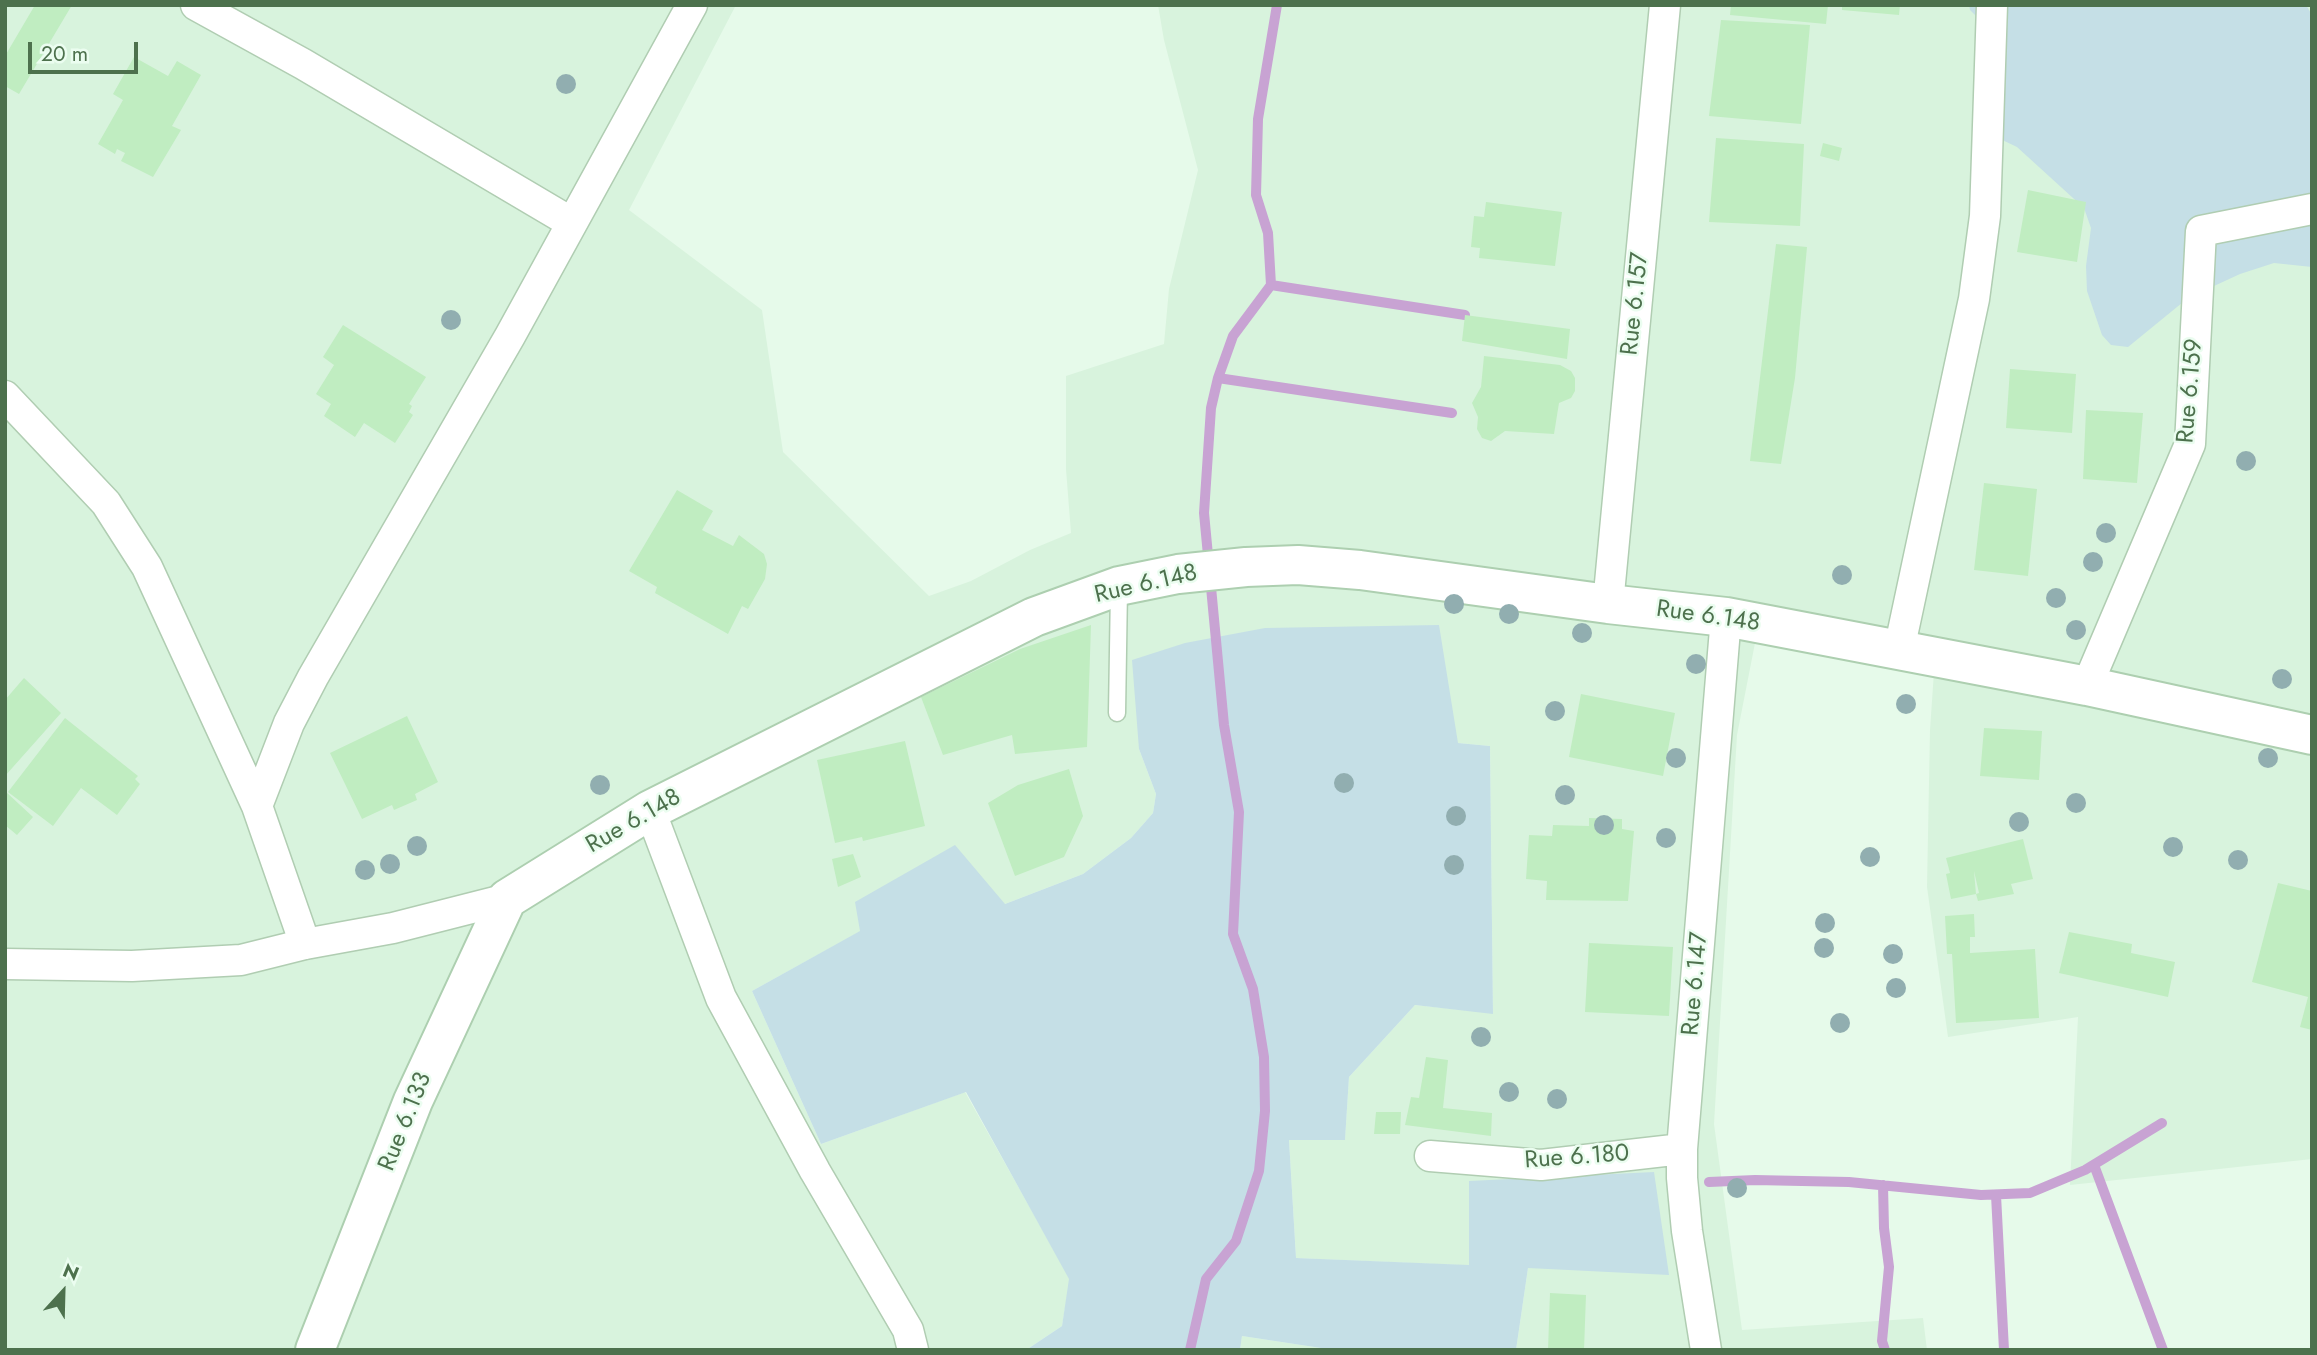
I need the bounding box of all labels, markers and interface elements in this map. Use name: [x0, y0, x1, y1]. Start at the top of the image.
scale bar: [32, 28, 142, 72]
text: 20 m: [41, 39, 88, 69]
street label: Rue 6.157: [1616, 251, 1656, 357]
street label: Rue 6.159: [2172, 338, 2210, 444]
street label: Rue 6.148: [1092, 559, 1200, 611]
street label: Rue 6.148: [1654, 595, 1762, 639]
street label: Rue 6.148: [582, 783, 686, 861]
street label: Rue 6.147: [1677, 931, 1715, 1037]
street label: Rue 6.133: [373, 1069, 439, 1175]
street label: Rue 6.180: [1524, 1140, 1630, 1176]
north arrow: [28, 1257, 98, 1327]
text: N: [59, 1257, 83, 1287]

